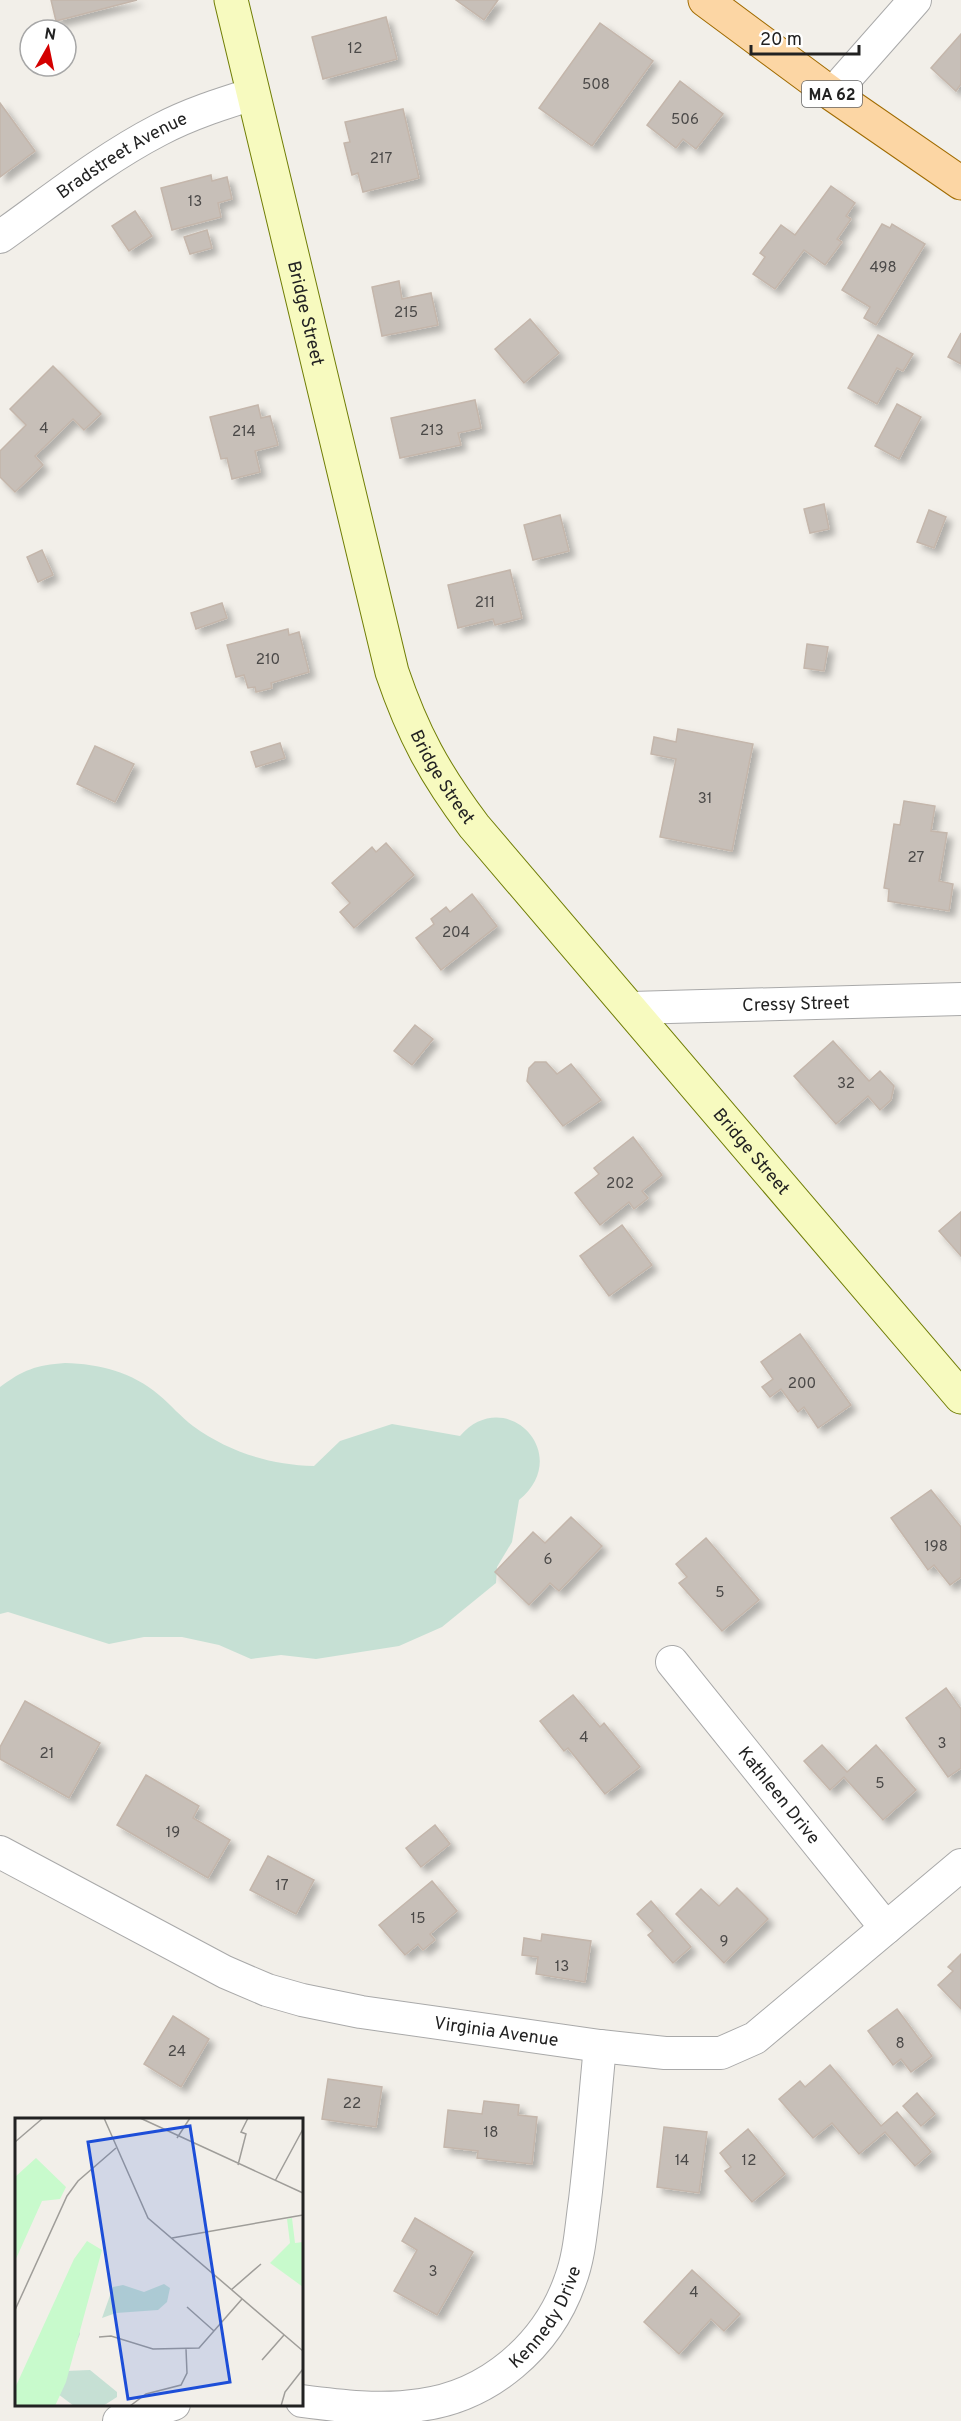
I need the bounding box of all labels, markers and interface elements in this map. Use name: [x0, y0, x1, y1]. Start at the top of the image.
north arrow: [18, 18, 78, 78]
scale bar: [751, 18, 859, 56]
text: N: [43, 24, 57, 46]
text: 20 m: [760, 29, 802, 52]
house number: 12: [348, 40, 362, 59]
house number: 508: [582, 76, 610, 95]
road number: MA 62: [802, 81, 862, 107]
street label: Bradstreet Avenue: [53, 108, 191, 205]
house number: 506: [671, 111, 699, 130]
house number: 217: [370, 150, 392, 169]
house number: 13: [188, 193, 202, 212]
street label: Bridge Street: [281, 259, 328, 368]
house number: 498: [869, 259, 897, 278]
house number: 215: [394, 304, 418, 323]
house number: 4: [39, 420, 49, 439]
house number: 213: [420, 422, 444, 441]
house number: 214: [232, 423, 256, 442]
house number: 211: [475, 594, 495, 613]
house number: 210: [256, 651, 280, 670]
street label: Bridge Street: [404, 727, 479, 830]
house number: 31: [698, 790, 712, 809]
house number: 27: [908, 849, 925, 868]
house number: 204: [442, 924, 470, 943]
street label: Cressy Street: [742, 992, 850, 1018]
house number: 32: [837, 1075, 855, 1094]
street label: Bridge Street: [707, 1104, 794, 1201]
house number: 202: [606, 1175, 634, 1194]
house number: 200: [788, 1375, 816, 1394]
house number: 198: [924, 1538, 948, 1557]
house number: 6: [544, 1551, 553, 1570]
house number: 5: [715, 1584, 725, 1603]
house number: 4: [579, 1729, 589, 1748]
house number: 3: [937, 1735, 947, 1754]
street label: Kathleen Drive: [732, 1743, 824, 1850]
house number: 21: [40, 1745, 54, 1764]
house number: 5: [875, 1775, 885, 1794]
house number: 19: [166, 1824, 180, 1843]
house number: 17: [275, 1877, 289, 1896]
house number: 15: [411, 1910, 425, 1929]
house number: 9: [720, 1933, 728, 1952]
house number: 13: [555, 1958, 569, 1977]
street label: Virginia Avenue: [432, 2013, 560, 2053]
house number: 8: [895, 2035, 905, 2054]
house number: 24: [168, 2043, 186, 2062]
house number: 22: [343, 2095, 361, 2114]
inset map: [15, 2118, 303, 2406]
house number: 18: [484, 2124, 498, 2143]
house number: 14: [675, 2152, 689, 2171]
house number: 12: [742, 2152, 756, 2171]
house number: 3: [428, 2263, 438, 2282]
street label: Kennedy Drive: [505, 2264, 587, 2375]
house number: 4: [689, 2284, 699, 2303]

